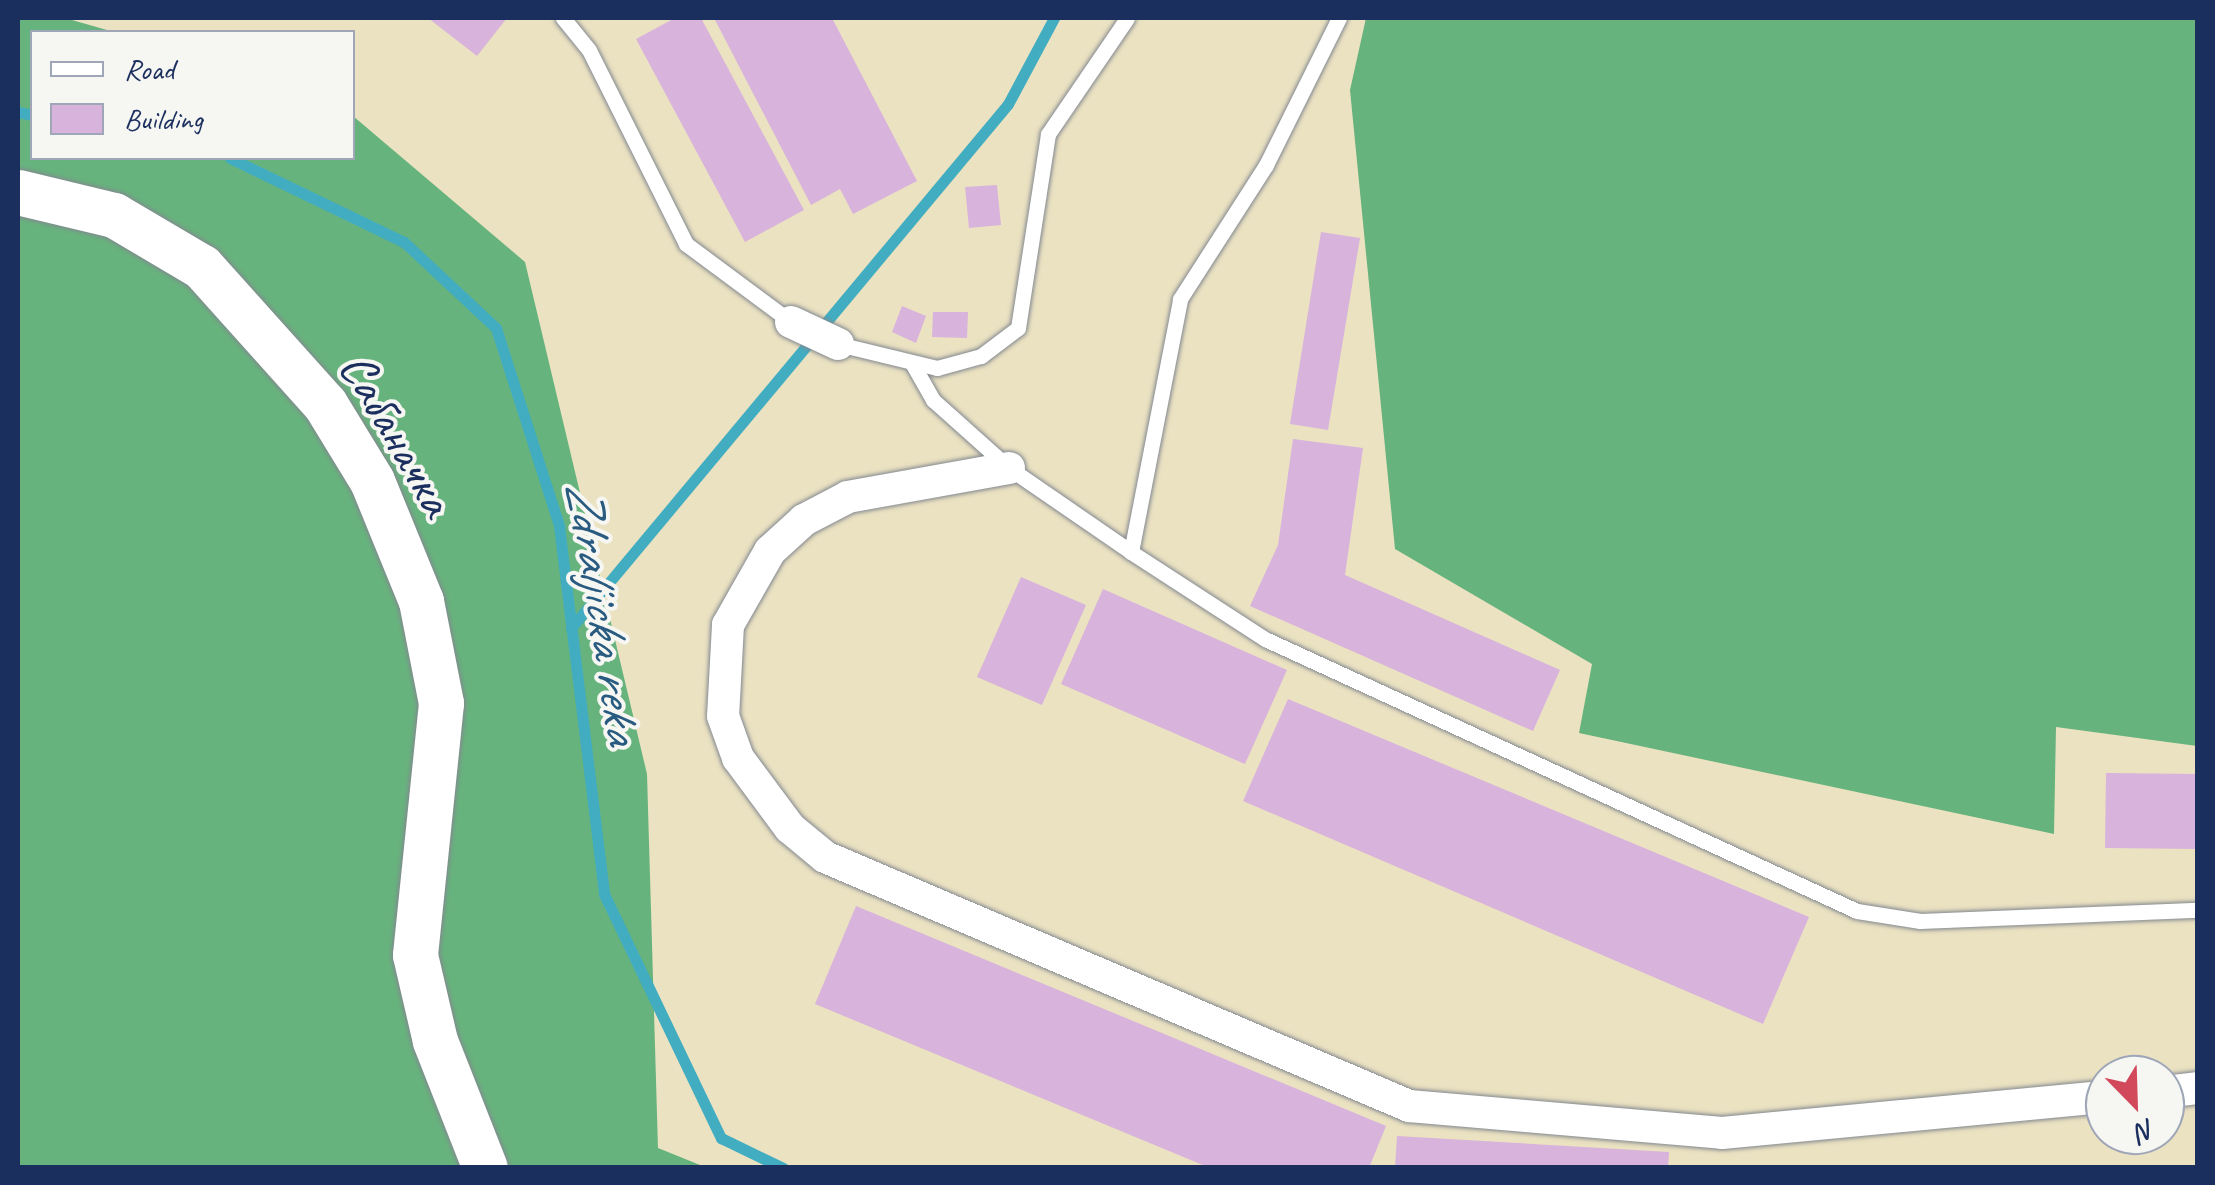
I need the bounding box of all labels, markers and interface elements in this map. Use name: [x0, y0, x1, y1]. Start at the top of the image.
legend: [30, 30, 355, 160]
text: Road: [124, 50, 174, 88]
text: Building: [124, 100, 203, 138]
street label: Сабаначка: [326, 342, 468, 526]
water label: Zdraljicka reka: [552, 477, 654, 747]
north arrow: [2085, 1055, 2185, 1155]
text: N: [2131, 1112, 2161, 1151]

